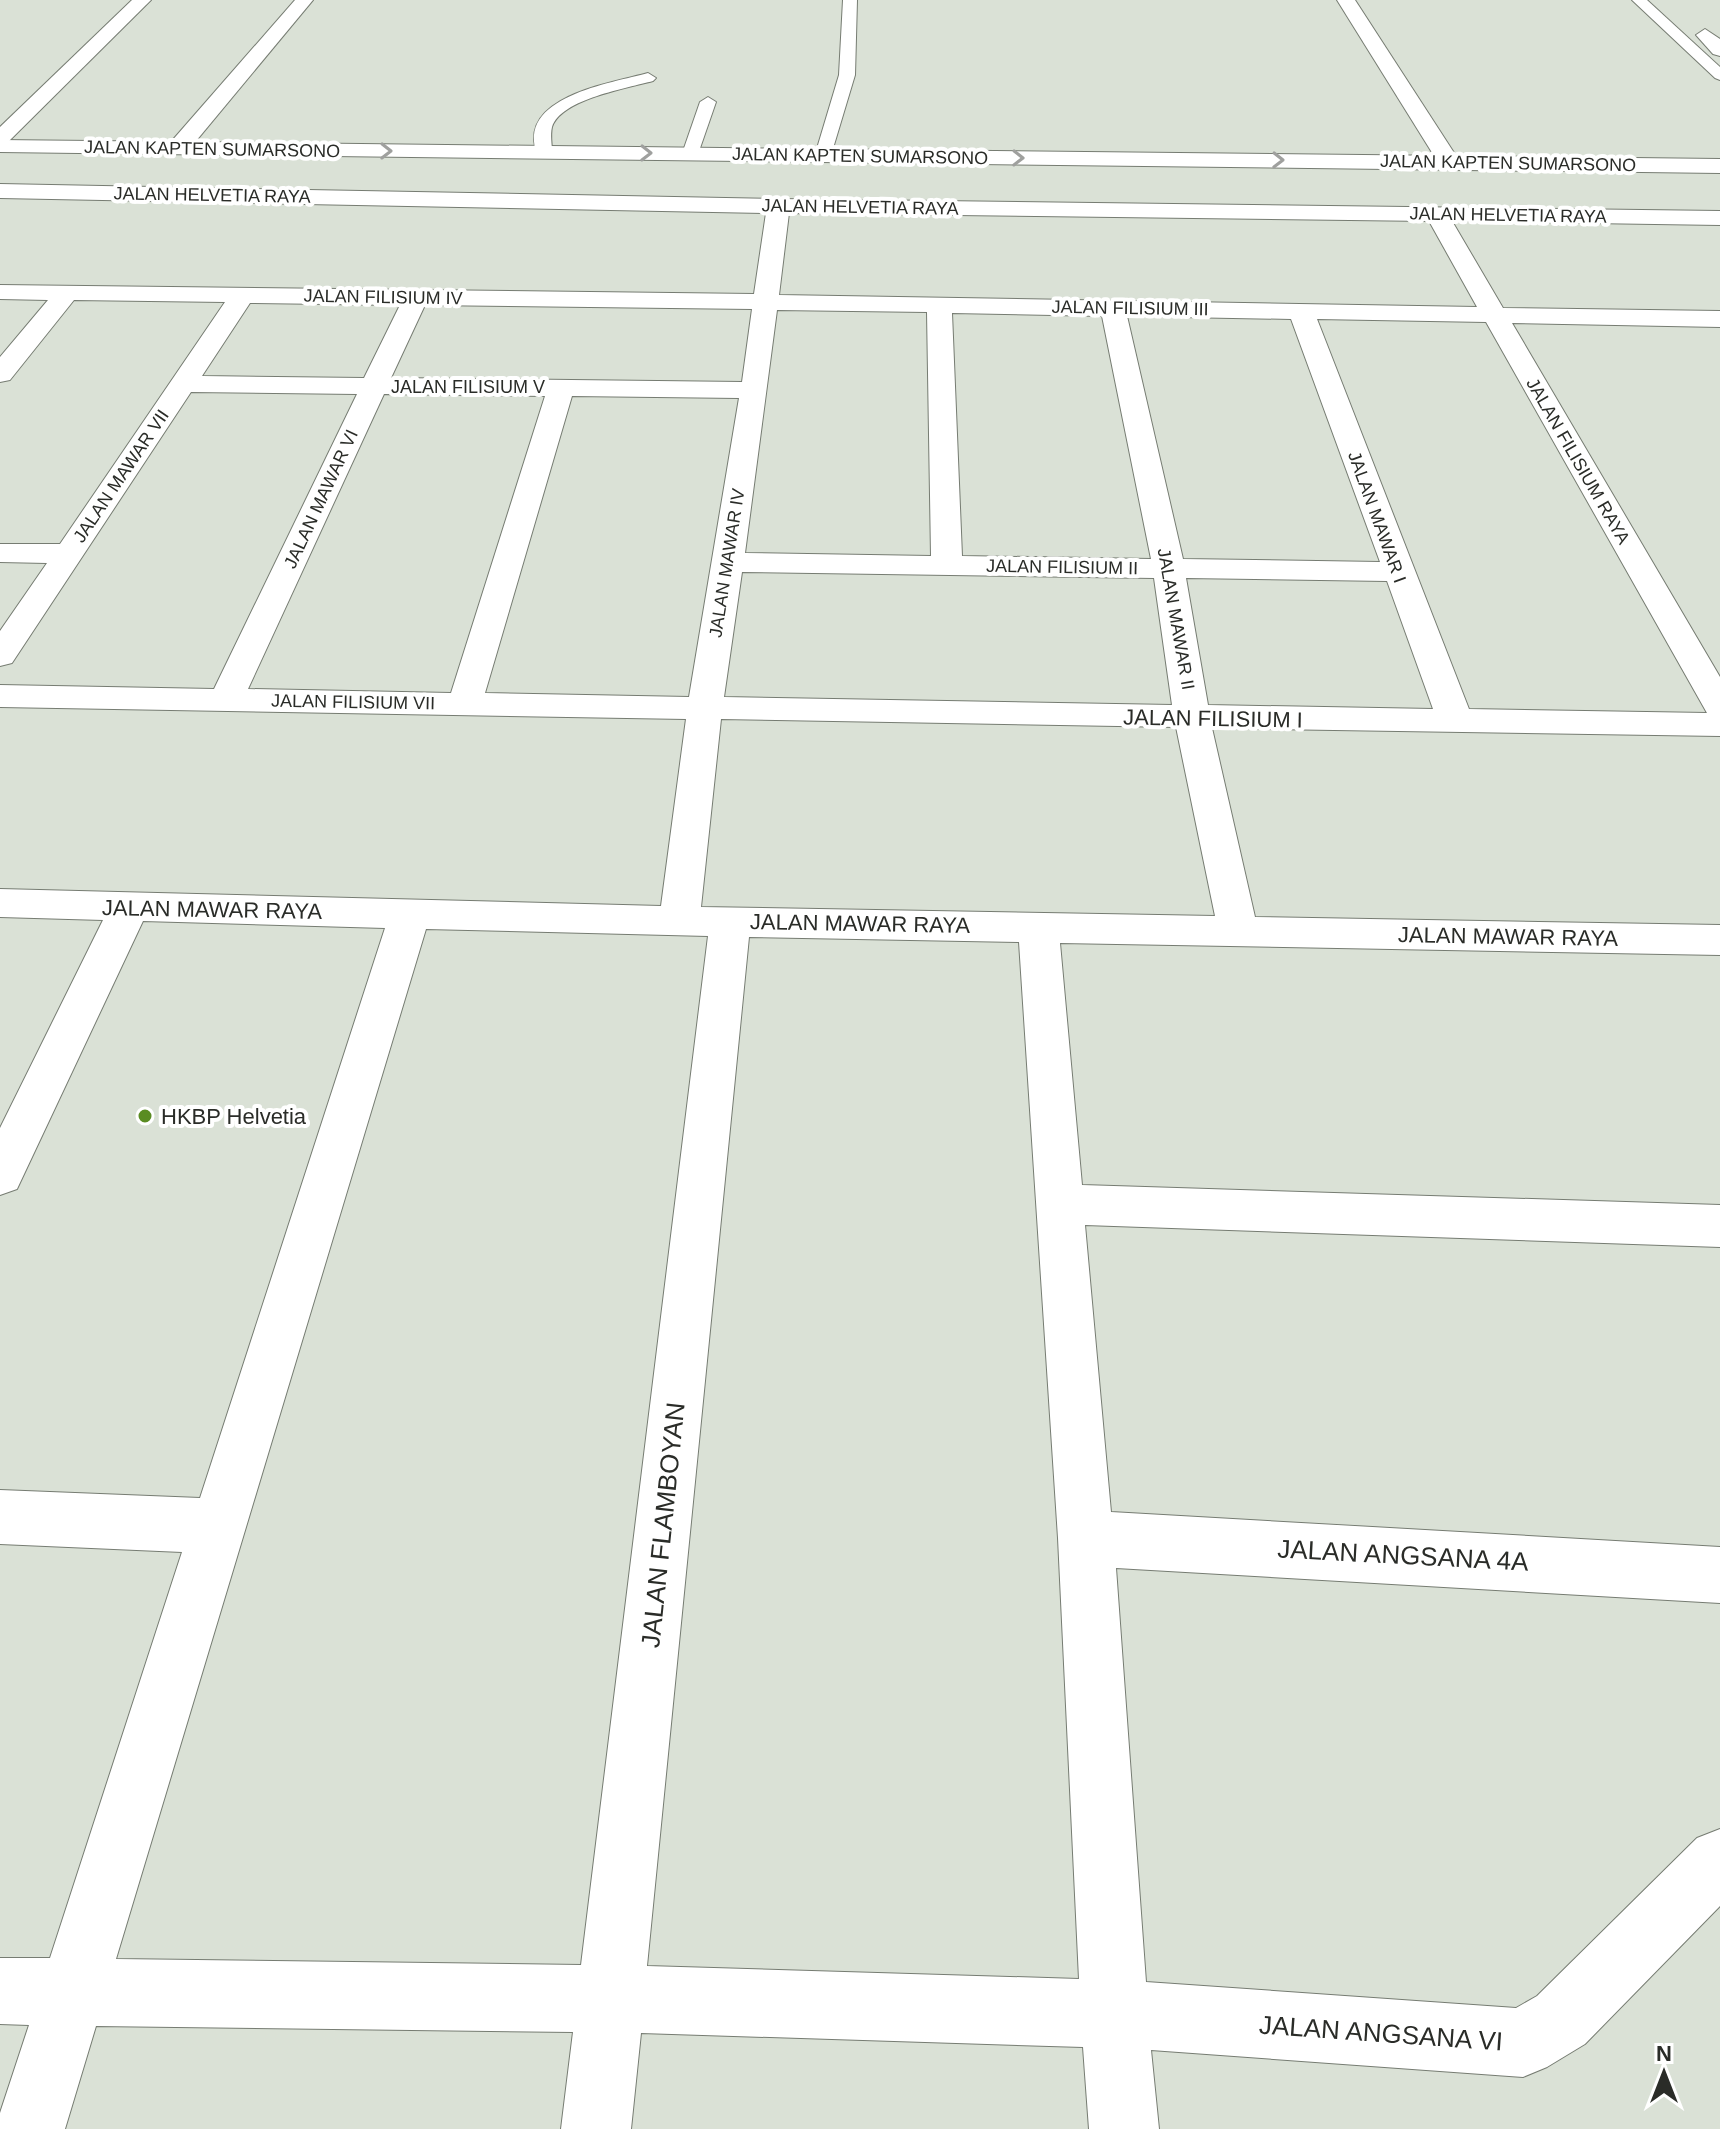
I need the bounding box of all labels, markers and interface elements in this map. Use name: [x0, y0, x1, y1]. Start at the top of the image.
street label: JALAN KAPTEN SUMARSONO: [84, 137, 340, 161]
one-way arrow: [380, 142, 393, 159]
street label: JALAN KAPTEN SUMARSONO: [732, 144, 988, 168]
one-way arrow: [640, 145, 653, 162]
one-way arrow: [1012, 149, 1025, 166]
street label: JALAN KAPTEN SUMARSONO: [1380, 151, 1636, 175]
one-way arrow: [1272, 152, 1285, 169]
street label: JALAN HELVETIA RAYA: [113, 183, 311, 207]
street label: JALAN HELVETIA RAYA: [761, 195, 959, 219]
street label: JALAN HELVETIA RAYA: [1409, 203, 1607, 227]
street label: JALAN FILISIUM IV: [303, 286, 463, 308]
street label: JALAN FILISIUM III: [1051, 297, 1209, 319]
street label: JALAN FILISIUM RAYA: [1522, 374, 1634, 548]
street label: JALAN FILISIUM V: [391, 377, 545, 397]
street label: JALAN MAWAR VII: [69, 406, 173, 546]
street label: JALAN MAWAR VI: [280, 426, 362, 572]
street label: JALAN MAWAR I: [1344, 448, 1410, 586]
street label: JALAN MAWAR IV: [705, 487, 749, 639]
street label: JALAN MAWAR II: [1154, 547, 1198, 691]
street label: JALAN FILISIUM II: [986, 556, 1138, 578]
street label: JALAN FILISIUM VII: [271, 691, 435, 713]
street label: JALAN FILISIUM I: [1123, 704, 1303, 733]
street label: JALAN MAWAR RAYA: [102, 895, 323, 924]
street label: JALAN MAWAR RAYA: [750, 909, 971, 938]
street label: JALAN MAWAR RAYA: [1398, 922, 1619, 951]
place label: HKBP Helvetia: [161, 1104, 307, 1129]
marker: HKBP Helvetia: [136, 1107, 154, 1125]
street label: JALAN FLAMBOYAN: [635, 1401, 691, 1649]
street label: JALAN ANGSANA 4A: [1277, 1533, 1530, 1577]
street label: JALAN ANGSANA VI: [1258, 2010, 1504, 2056]
north arrow: [1624, 2033, 1704, 2113]
text: N: [1656, 2041, 1672, 2066]

